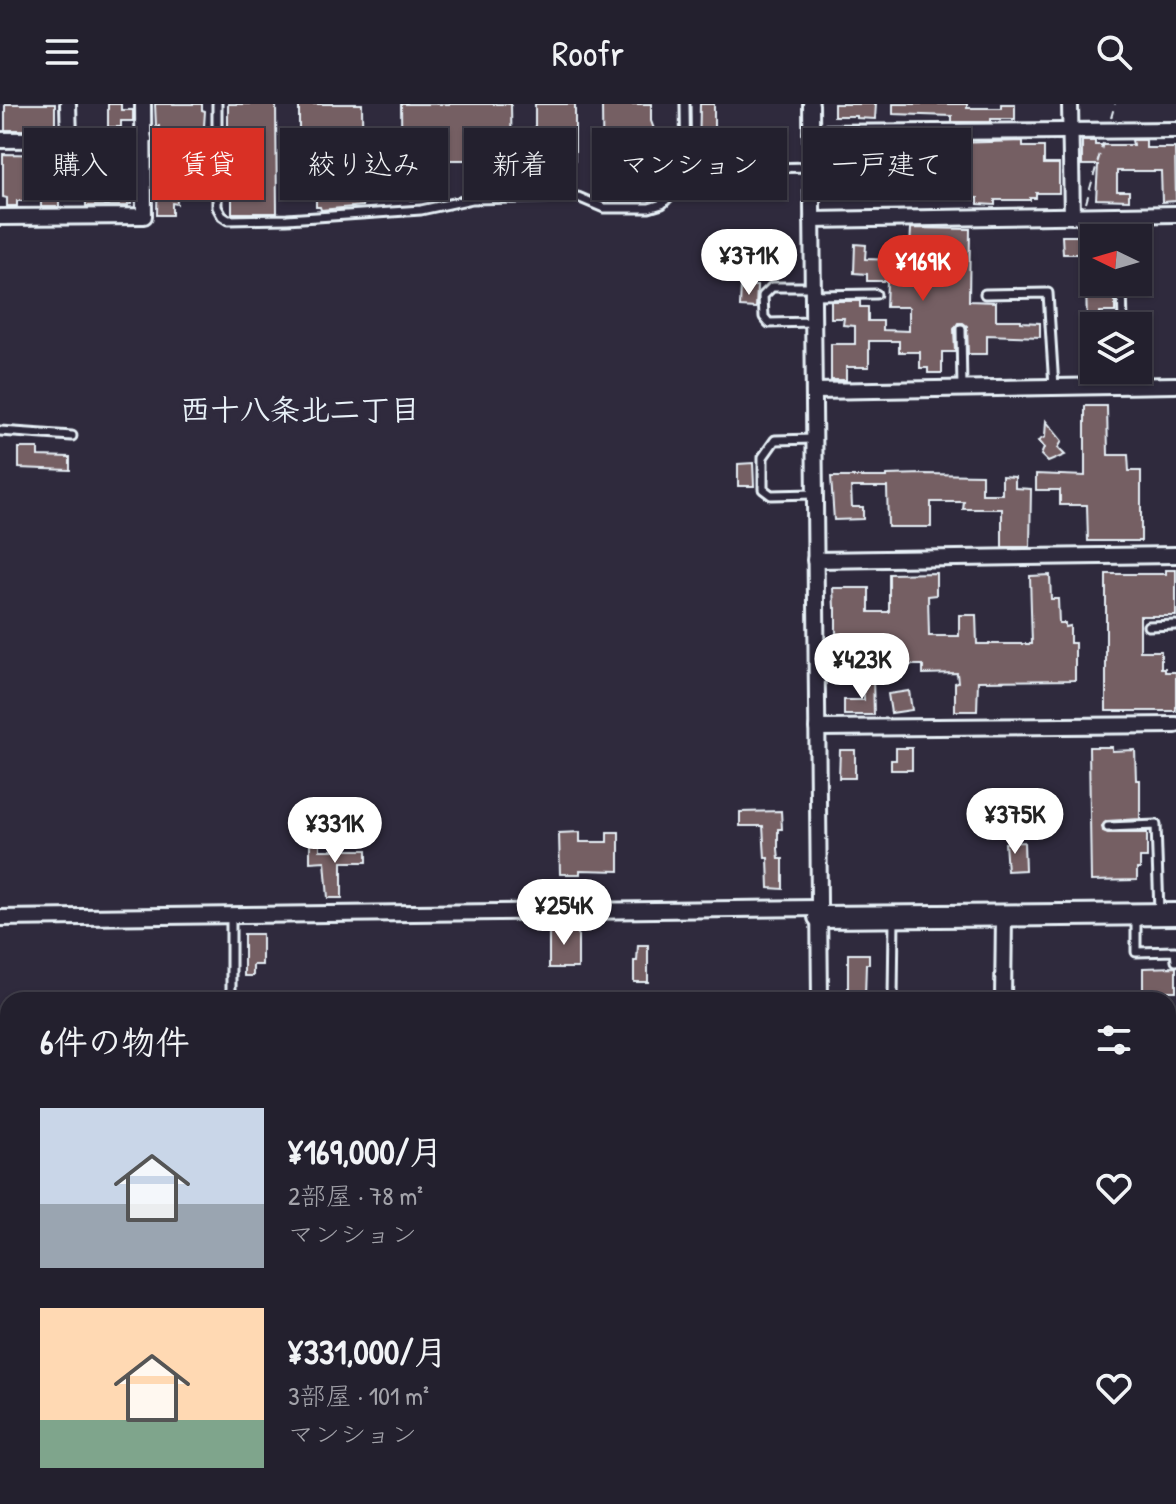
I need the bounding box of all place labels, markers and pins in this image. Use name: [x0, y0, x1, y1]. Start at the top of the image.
pin: ¥371K: [693, 229, 805, 297]
pin: ¥169K: [867, 235, 979, 303]
pin: ¥423K: [806, 633, 918, 701]
pin: ¥375K: [959, 788, 1071, 856]
pin: ¥331K: [279, 797, 391, 865]
pin: ¥254K: [508, 879, 620, 947]

